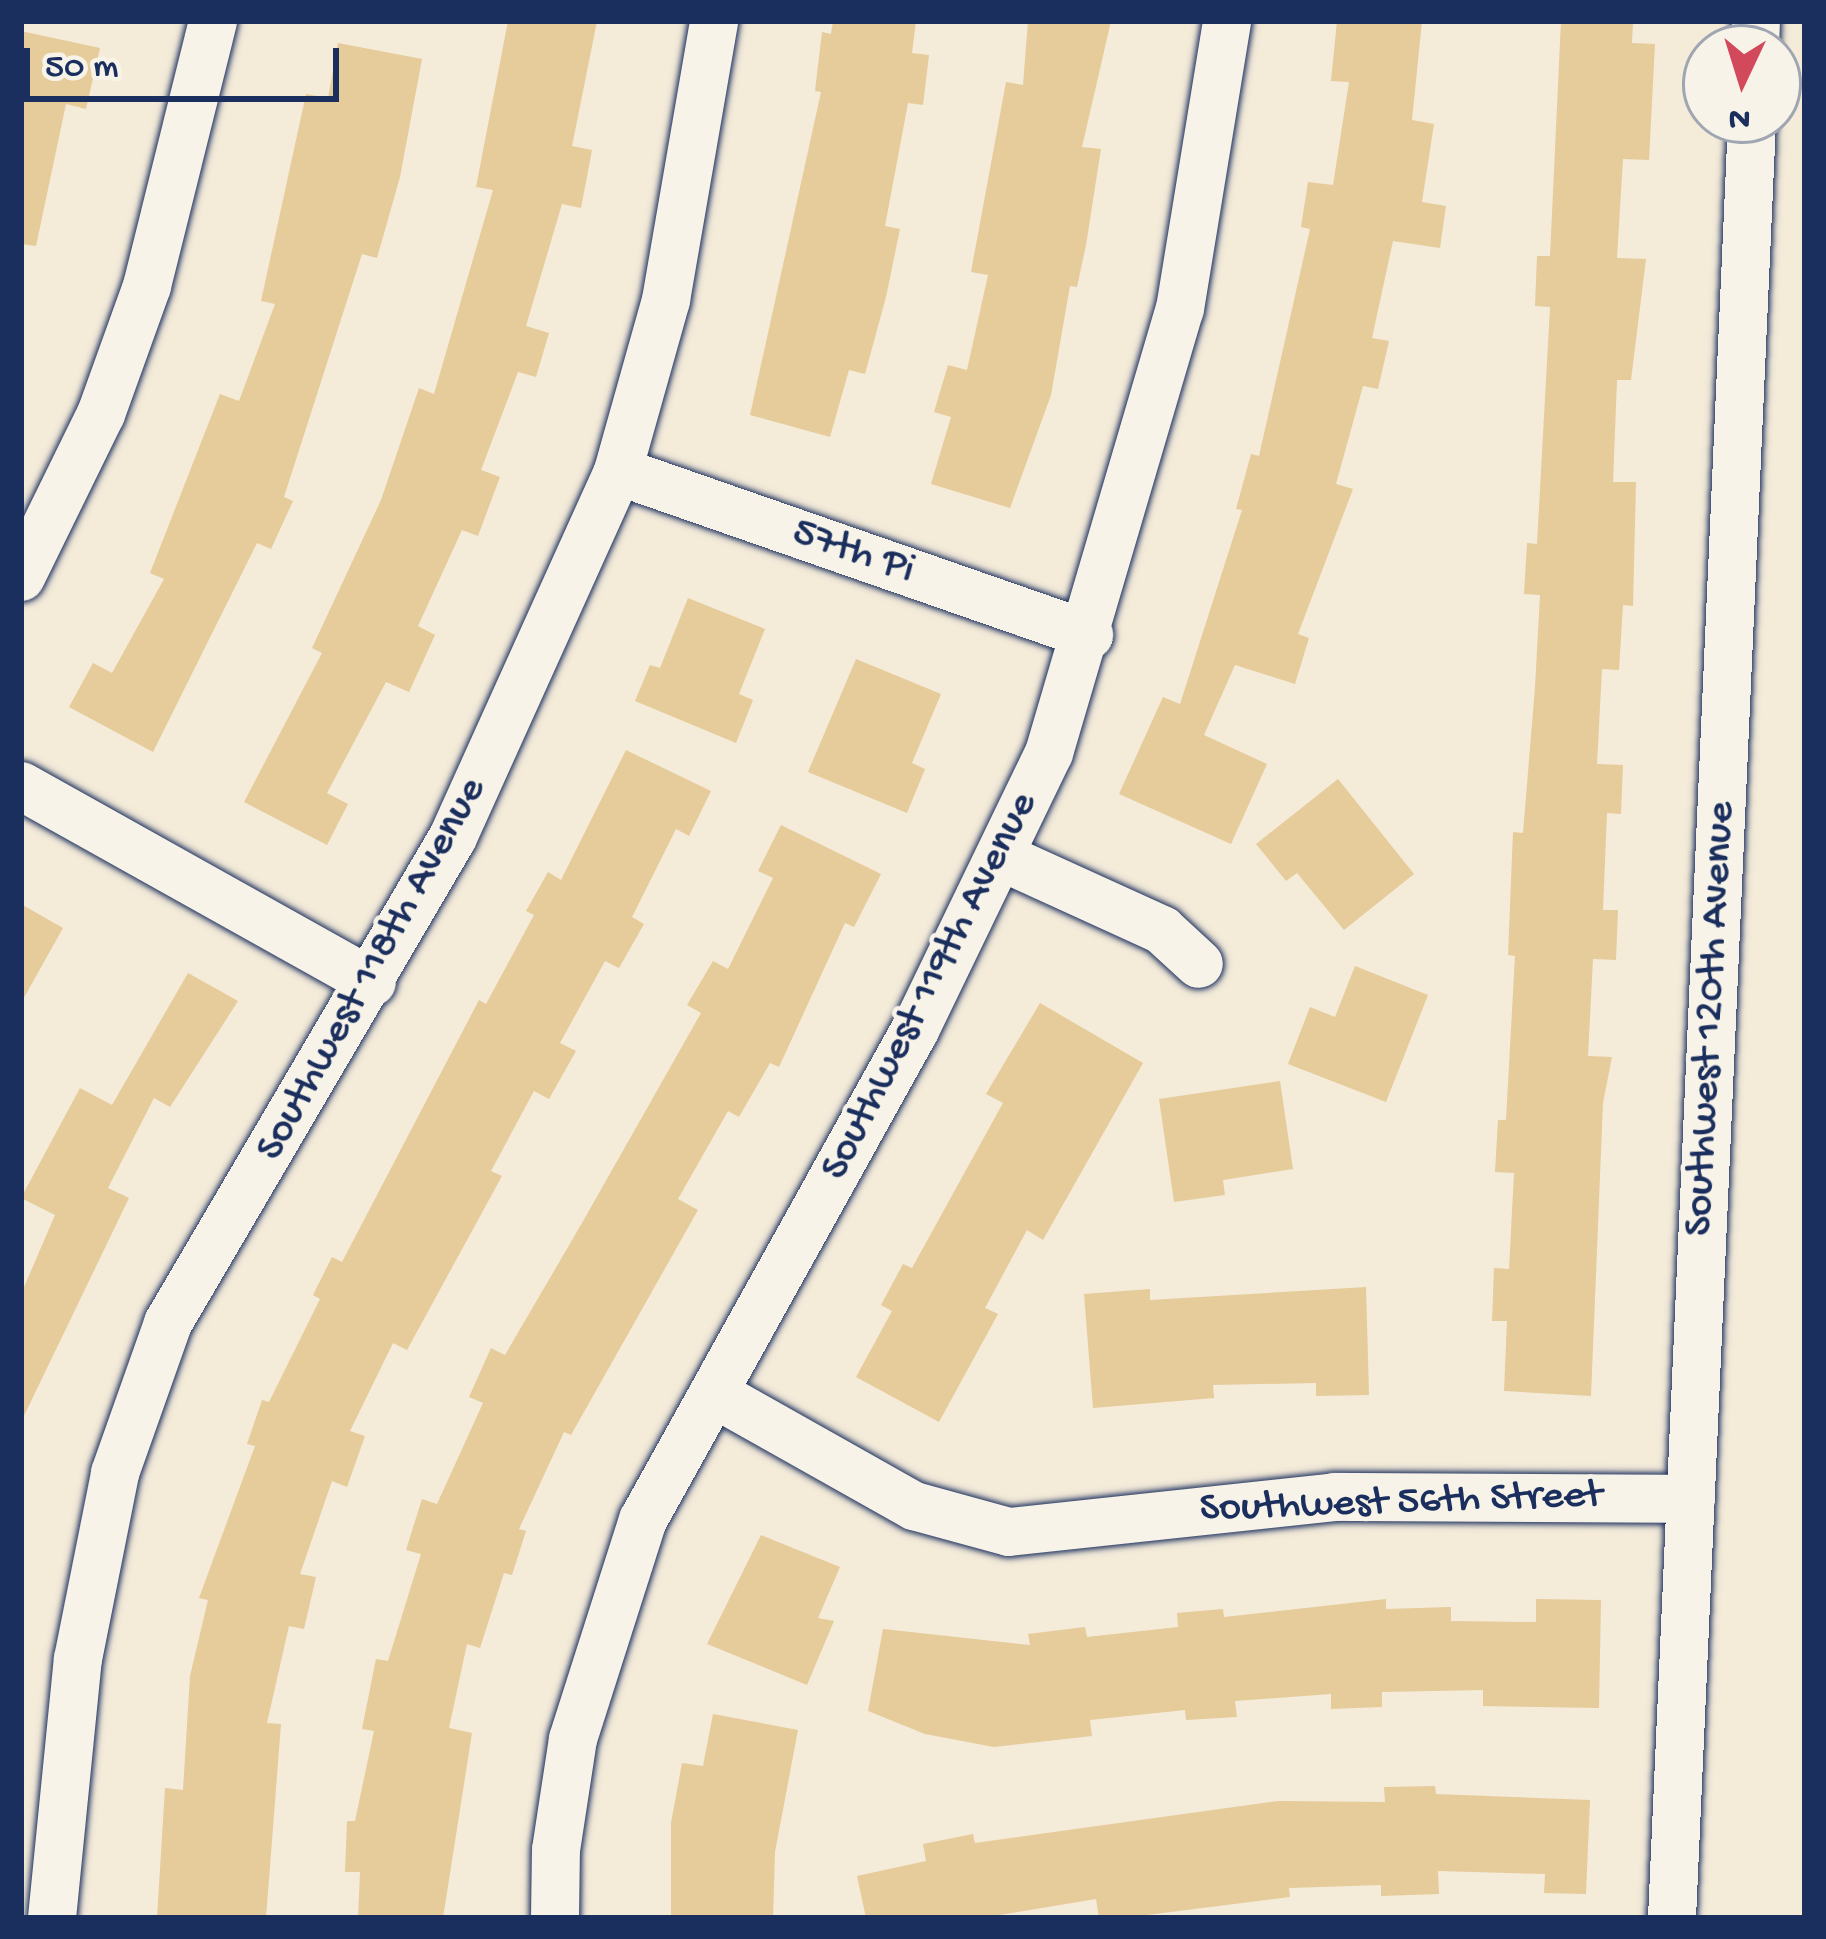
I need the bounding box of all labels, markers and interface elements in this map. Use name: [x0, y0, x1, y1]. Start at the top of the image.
scale bar: [30, 24, 345, 98]
north arrow: [1682, 24, 1802, 144]
text: 50 m: [45, 47, 118, 90]
text: N: [1728, 97, 1752, 137]
street label: 57th Pi: [785, 509, 921, 597]
street label: Southwest 118th Avenue: [247, 770, 499, 1170]
street label: Southwest 119th Avenue: [811, 785, 1051, 1189]
street label: Southwest 120th Avenue: [1675, 801, 1749, 1237]
street label: Southwest 56th Street: [1199, 1472, 1603, 1536]

